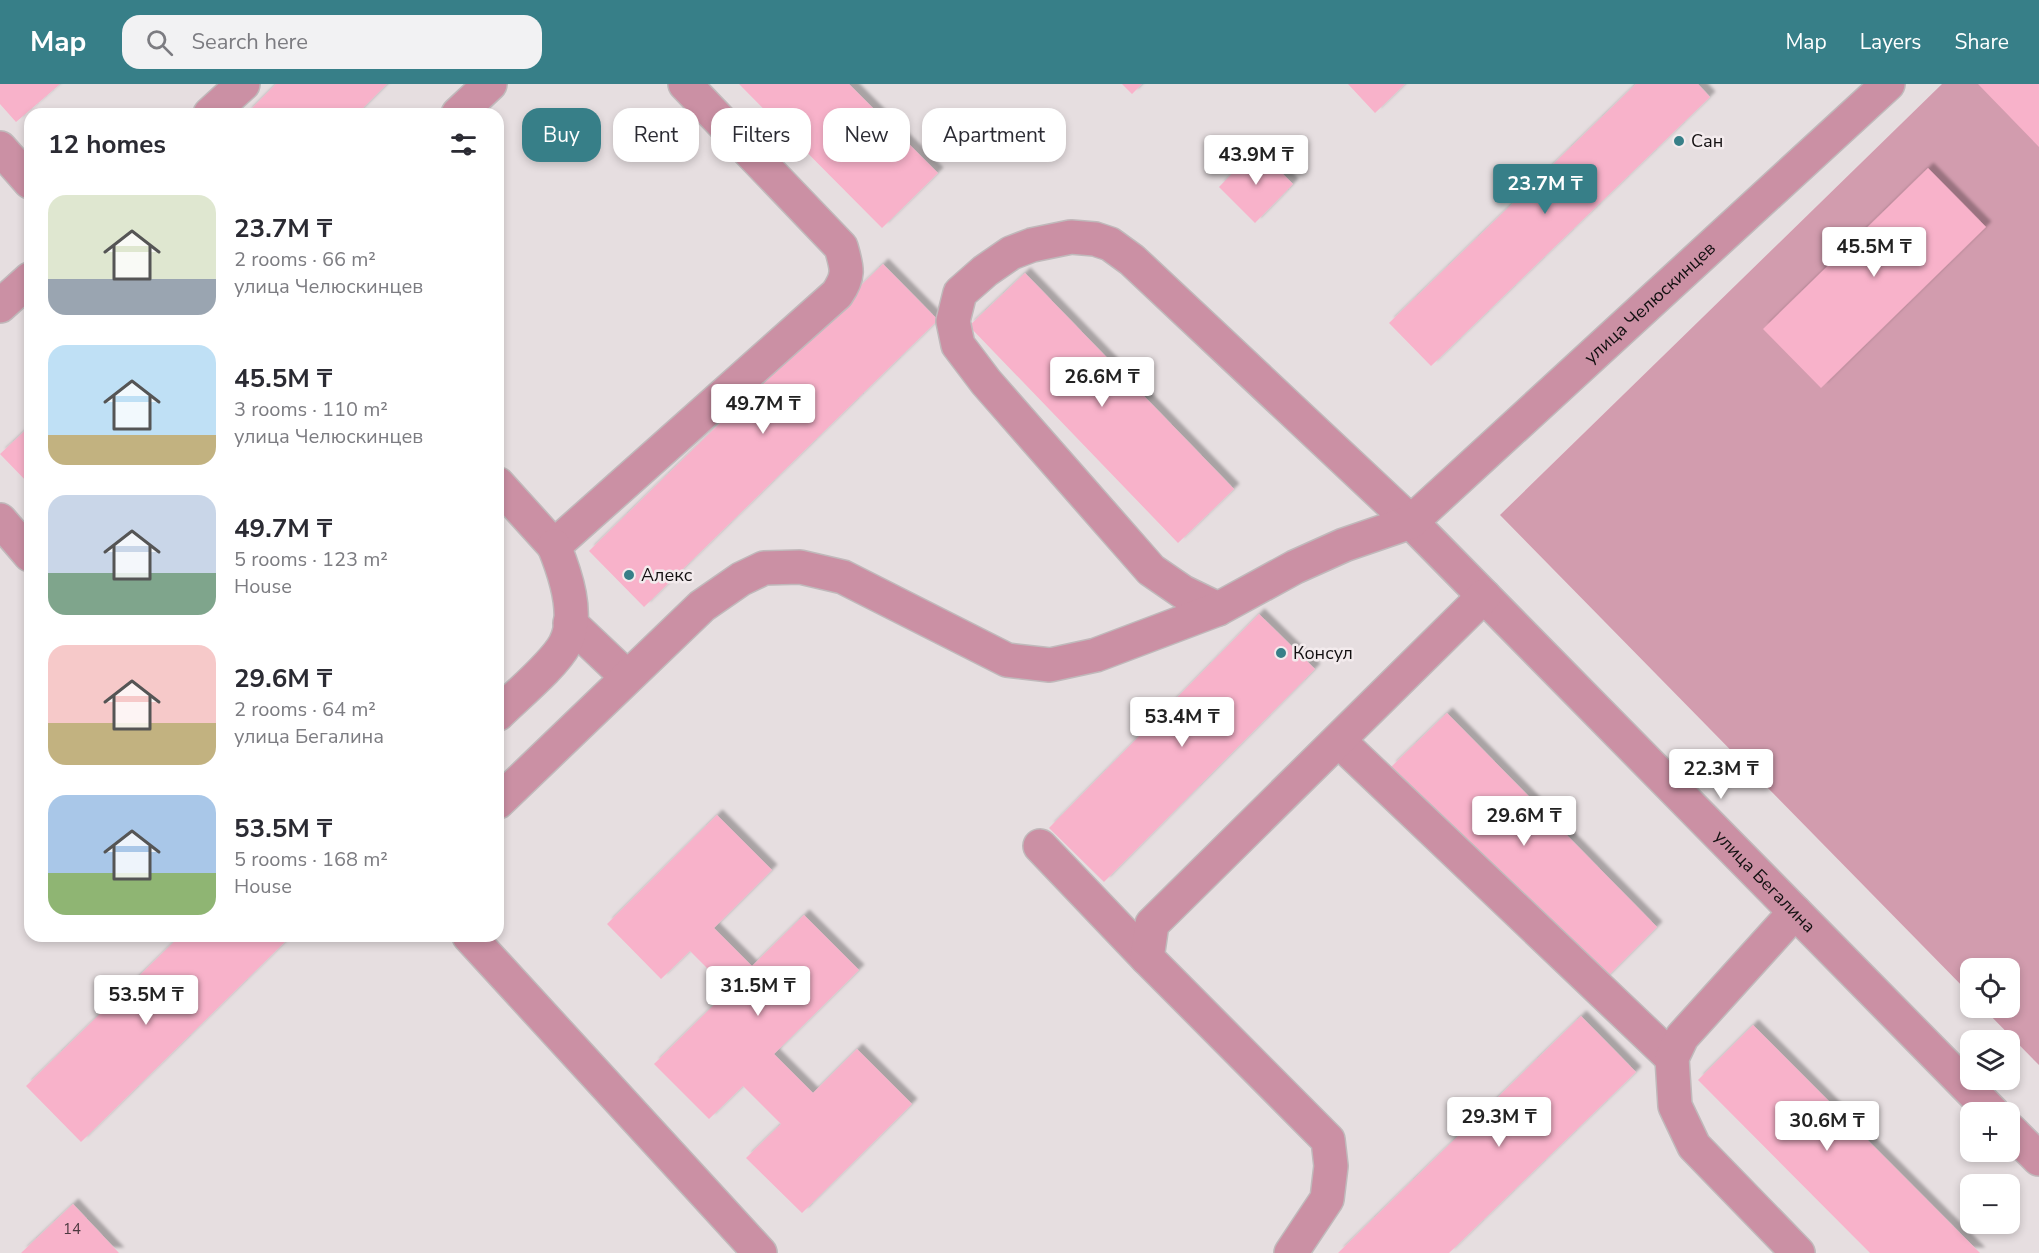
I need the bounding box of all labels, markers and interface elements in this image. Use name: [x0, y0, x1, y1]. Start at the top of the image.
search box: [122, 15, 542, 69]
text: Map: [30, 23, 86, 61]
icon: search: [143, 26, 176, 59]
text: Search here: [191, 27, 308, 57]
text: Map: [1785, 28, 1827, 56]
text: Layers: [1860, 28, 1921, 56]
text: Share: [1954, 28, 2009, 56]
chip: Buy: [522, 108, 601, 162]
chip: Rent: [613, 108, 699, 162]
chip: Filters: [711, 108, 811, 162]
chip: New: [823, 108, 910, 162]
chip: Apartment: [922, 108, 1066, 162]
text: 12 homes: [48, 127, 166, 162]
icon: filters: [447, 128, 480, 161]
place label: Сан: [1691, 129, 1723, 153]
marker: Сан: [1672, 134, 1686, 148]
pin: 43.9M ₸: [1201, 135, 1311, 186]
text: 43.9M ₸: [1218, 141, 1294, 168]
pin: 23.7M ₸: [1490, 164, 1600, 215]
text: 23.7M ₸: [1507, 170, 1583, 197]
text: 23.7M ₸: [234, 211, 332, 246]
icon: home: [96, 219, 168, 291]
pin: 45.5M ₸: [1819, 227, 1929, 278]
text: 45.5M ₸: [1836, 233, 1912, 260]
street label: улица Челюскинцев: [1579, 236, 1721, 369]
text: 2 rooms · 66 m²: [234, 246, 376, 273]
text: улица Челюскинцев: [234, 273, 423, 300]
pin: 26.6M ₸: [1047, 357, 1157, 408]
text: 45.5M ₸: [234, 361, 332, 396]
text: 26.6M ₸: [1064, 363, 1140, 390]
icon: home: [96, 369, 168, 441]
pin: 49.7M ₸: [708, 384, 818, 435]
text: 49.7M ₸: [725, 390, 801, 417]
text: 3 rooms · 110 m²: [234, 396, 388, 423]
text: улица Челюскинцев: [234, 423, 423, 450]
text: 49.7M ₸: [234, 511, 332, 546]
icon: home: [96, 519, 168, 591]
text: 5 rooms · 123 m²: [234, 546, 388, 573]
place label: Алекс: [641, 563, 693, 587]
marker: Алекс: [622, 568, 636, 582]
text: House: [234, 573, 292, 600]
place label: Консул: [1293, 641, 1353, 665]
marker: Консул: [1274, 646, 1288, 660]
text: 29.6M ₸: [234, 661, 332, 696]
icon: home: [96, 669, 168, 741]
text: 2 rooms · 64 m²: [234, 696, 376, 723]
pin: 53.4M ₸: [1127, 697, 1237, 748]
text: 53.4M ₸: [1144, 703, 1220, 730]
text: улица Бегалина: [234, 723, 384, 750]
pin: 22.3M ₸: [1666, 749, 1776, 800]
text: 22.3M ₸: [1683, 755, 1759, 782]
pin: 29.6M ₸: [1469, 796, 1579, 847]
text: 29.6M ₸: [1486, 802, 1562, 829]
text: 53.5M ₸: [234, 811, 332, 846]
icon: home: [96, 819, 168, 891]
street label: улица Бегалина: [1709, 825, 1821, 938]
text: 5 rooms · 168 m²: [234, 846, 388, 873]
text: House: [234, 873, 292, 900]
map controls: [1960, 958, 2020, 1234]
button: locate: [1960, 958, 2020, 1018]
pin: 31.5M ₸: [703, 966, 813, 1017]
text: 31.5M ₸: [720, 972, 796, 999]
pin: 53.5M ₸: [91, 975, 201, 1026]
text: 53.5M ₸: [108, 981, 184, 1008]
button: layers: [1960, 1030, 2020, 1090]
pin: 29.3M ₸: [1444, 1097, 1554, 1148]
pin: 30.6M ₸: [1772, 1101, 1882, 1152]
button: +: [1960, 1102, 2020, 1162]
text: 29.3M ₸: [1461, 1103, 1537, 1130]
text: 30.6M ₸: [1789, 1107, 1865, 1134]
button: −: [1960, 1174, 2020, 1234]
house number: 14: [63, 1219, 81, 1239]

